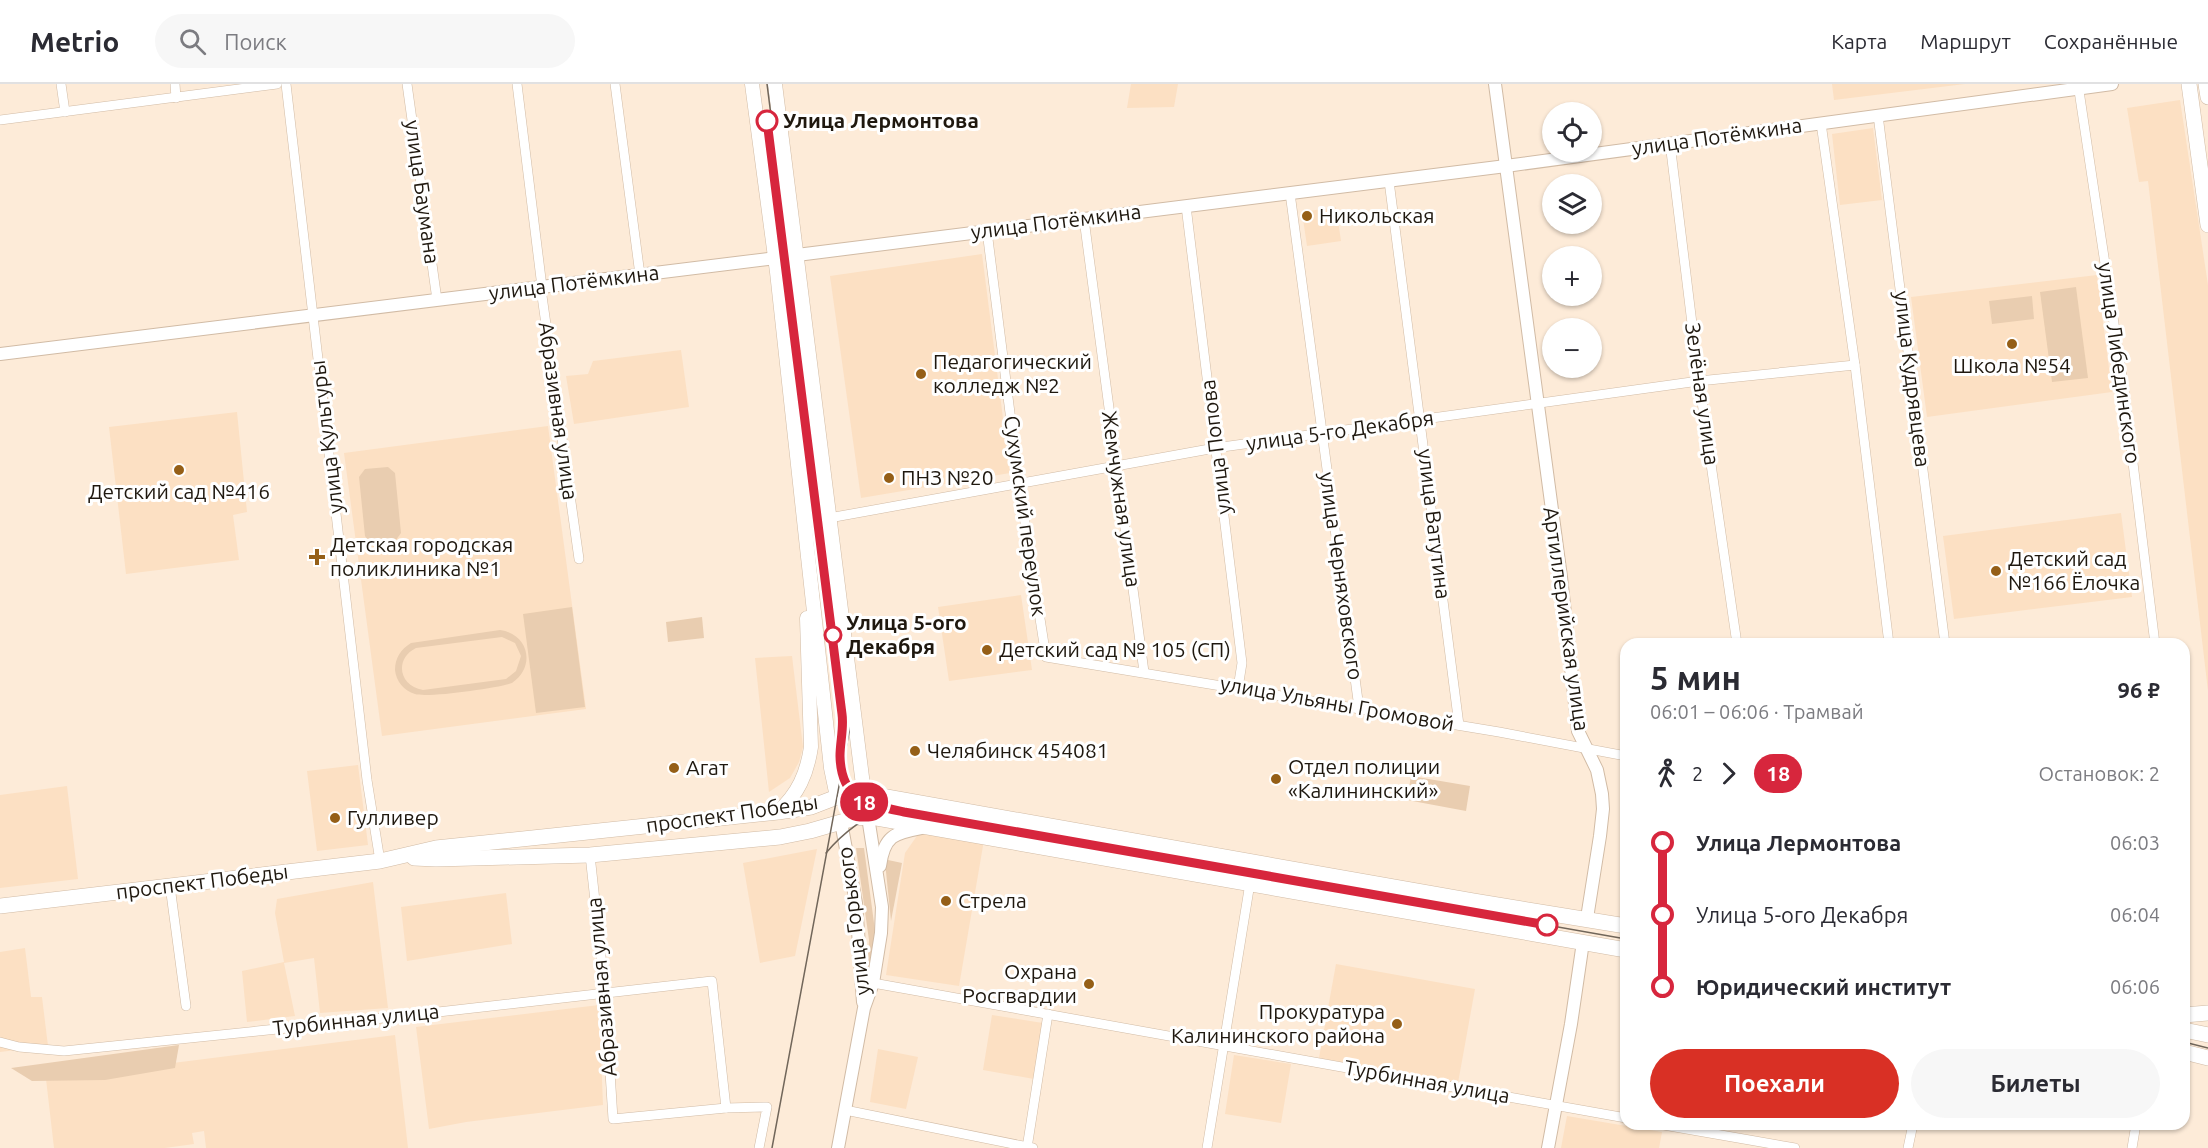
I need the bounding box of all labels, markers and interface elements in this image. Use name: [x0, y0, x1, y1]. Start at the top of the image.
search box: [155, 14, 575, 68]
icon: search: [176, 25, 209, 58]
text: Metrio: [30, 26, 119, 57]
text: Поиск: [224, 29, 287, 54]
text: Карта: [1831, 29, 1887, 53]
text: Маршрут: [1920, 29, 2011, 53]
text: Сохранённые: [2044, 29, 2178, 53]
map controls: [1542, 102, 1602, 378]
button: locate: [1542, 102, 1602, 162]
place label: Улица Лермонтова: [783, 108, 979, 132]
marker: Улица Лермонтова: [756, 110, 778, 132]
street label: улица Потёмкина: [1630, 112, 1803, 160]
street label: улица Баумана: [401, 118, 445, 265]
button: layers: [1542, 174, 1602, 234]
street label: улица Потёмкина: [969, 199, 1142, 243]
place label: Никольская: [1319, 203, 1435, 227]
marker: Никольская: [1300, 209, 1314, 223]
button: +: [1542, 246, 1602, 306]
street label: улица Потёмкина: [487, 260, 660, 304]
street label: улица Либединского: [2094, 261, 2146, 465]
street label: улица Кудрявцева: [1890, 289, 1936, 469]
button: −: [1542, 318, 1602, 378]
street label: Абразивная улица: [535, 320, 583, 502]
street label: Зелёная улица: [1681, 321, 1725, 467]
marker: Школа №54: [2005, 337, 2019, 351]
place label: Педагогический колледж №2: [933, 349, 1092, 397]
place label: Школа №54: [1953, 353, 2071, 377]
street label: улица Культуры: [305, 359, 347, 515]
marker: Педагогический колледж №2: [914, 367, 928, 381]
street label: улица Попова: [1195, 378, 1235, 516]
street label: улица 5-го Декабря: [1244, 405, 1435, 455]
street label: Жемчужная улица: [1098, 409, 1146, 589]
street label: Сухумский переулок: [1000, 414, 1052, 618]
street label: улица Ватутина: [1414, 447, 1456, 601]
marker: Детский сад №416: [172, 463, 186, 477]
place label: ПНЗ №20: [901, 465, 994, 489]
street label: улица Черняховского: [1315, 470, 1368, 682]
marker: ПНЗ №20: [882, 471, 896, 485]
place label: Детский сад №416: [88, 479, 270, 503]
street label: Артиллерийская улица: [1539, 505, 1595, 732]
place label: Детская городская поликлиника №1: [330, 532, 513, 580]
place label: Детский сад №166 Ёлочка: [2008, 546, 2140, 594]
marker: Детская городская поликлиника №1: [308, 548, 326, 566]
marker: Детский сад №166 Ёлочка: [1989, 564, 2003, 578]
place label: Улица 5-ого Декабря: [846, 610, 967, 658]
marker: Улица 5-ого Декабря: [824, 626, 842, 644]
place label: Детский сад № 105 (СП): [999, 637, 1231, 661]
marker: Детский сад № 105 (СП): [980, 643, 994, 657]
text: 5 мин: [1650, 659, 1741, 696]
street label: улица Ульяны Громовой: [1218, 671, 1456, 735]
text: 96 ₽: [2118, 677, 2160, 702]
text: 06:01 – 06:06 · Трамвай: [1650, 700, 1864, 723]
place label: Челябинск 454081: [927, 738, 1109, 762]
marker: Челябинск 454081: [908, 744, 922, 758]
place label: Отдел полиции «Калининский»: [1288, 754, 1440, 802]
place label: Агат: [686, 755, 729, 779]
icon: walk: [1650, 757, 1683, 790]
icon: forward: [1712, 757, 1745, 790]
marker: Агат: [667, 761, 681, 775]
text: 18: [1766, 761, 1790, 785]
text: 2: [1692, 762, 1703, 785]
text: Остановок: 2: [2039, 762, 2160, 785]
marker: Отдел полиции «Калининский»: [1269, 772, 1283, 786]
line badge: 18: [837, 782, 891, 822]
street label: проспект Победы: [644, 789, 819, 837]
text: 18: [852, 790, 876, 814]
place label: Гулливер: [347, 805, 439, 829]
marker: Гулливер: [328, 811, 342, 825]
text: Улица Лермонтова: [1696, 830, 1901, 855]
text: 06:03: [2110, 831, 2160, 854]
street label: улица Горького: [832, 845, 874, 997]
street label: проспект Победы: [114, 859, 289, 903]
place label: Стрела: [958, 888, 1027, 912]
marker: Стрела: [939, 894, 953, 908]
street label: Абразивная улица: [581, 897, 621, 1078]
text: Улица 5-ого Декабря: [1696, 902, 1908, 927]
text: 06:04: [2110, 903, 2160, 926]
unlabelled marker: [1536, 914, 1558, 936]
place label: Охрана Росгвардии: [962, 959, 1077, 1007]
text: Юридический институт: [1696, 974, 1951, 999]
text: 06:06: [2110, 975, 2160, 998]
marker: Охрана Росгвардии: [1082, 977, 1096, 991]
street label: Турбинная улица: [271, 998, 440, 1040]
place label: Прокуратура Калининского района: [1171, 999, 1385, 1047]
marker: Прокуратура Калининского района: [1390, 1017, 1404, 1031]
button: Поехали: [1650, 1049, 1899, 1118]
button: Билеты: [1911, 1049, 2160, 1118]
street label: Турбинная улица: [1343, 1055, 1512, 1107]

